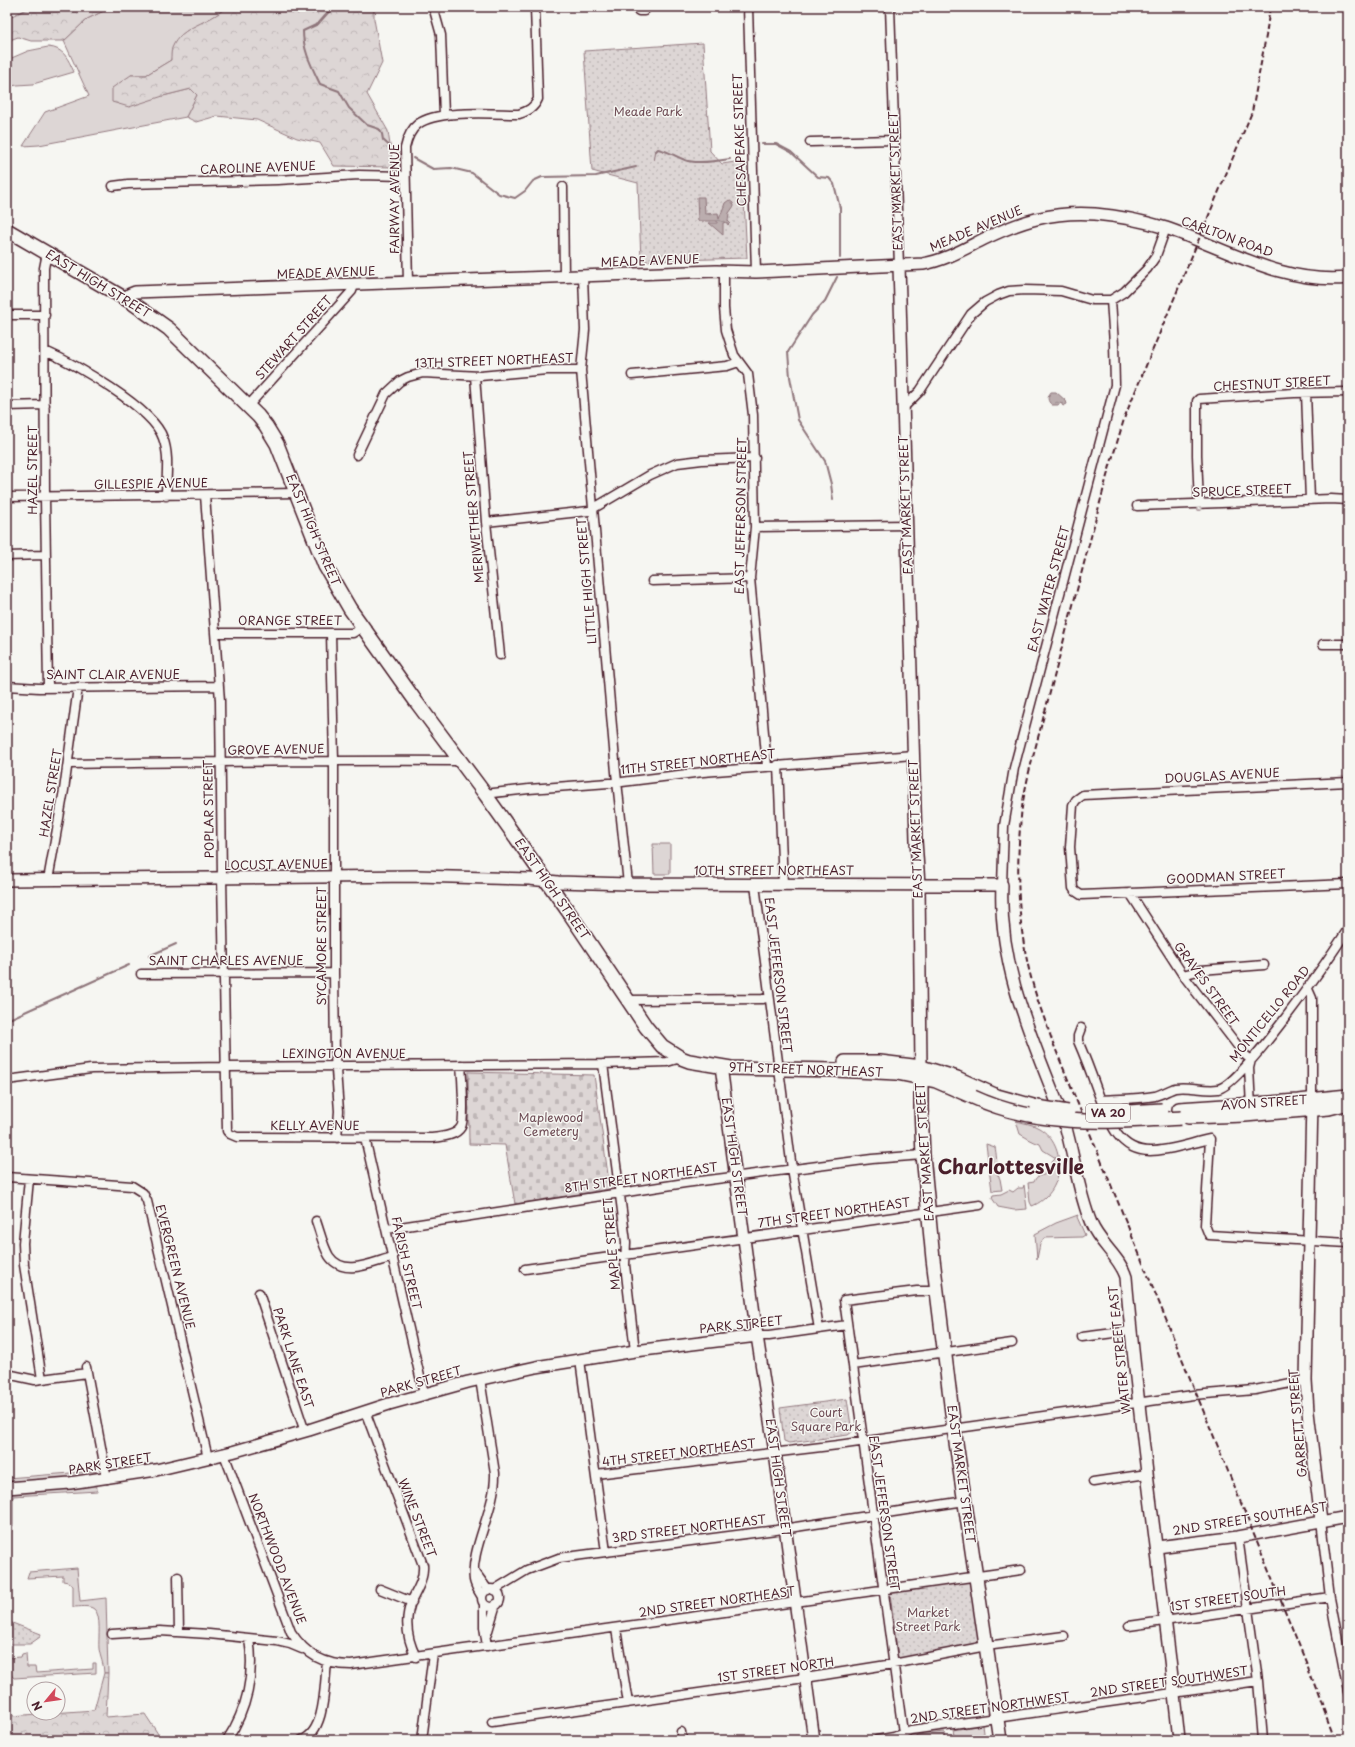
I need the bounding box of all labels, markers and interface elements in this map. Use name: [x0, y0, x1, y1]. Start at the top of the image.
street label: CHESAPEAKE STREET: [728, 72, 750, 207]
park label: Meade Park: [614, 102, 682, 120]
street label: EAST MARKET STREET: [884, 110, 906, 251]
street label: FAIRWAY AVENUE: [385, 144, 403, 254]
street label: CAROLINE AVENUE: [200, 156, 316, 178]
street label: MEADE AVENUE: [927, 200, 1025, 256]
street label: CARLTON ROAD: [1179, 211, 1276, 261]
street label: EAST HIGH STREET: [42, 245, 155, 322]
street label: MEADE AVENUE: [600, 249, 700, 271]
street label: MEADE AVENUE: [276, 261, 376, 283]
street label: STEWART STREET: [251, 291, 337, 383]
street label: 13TH STREET NORTHEAST: [414, 348, 574, 372]
street label: CHESTNUT STREET: [1213, 371, 1332, 395]
street label: HAZEL STREET: [23, 424, 41, 515]
street label: EAST MARKET STREET: [894, 434, 916, 575]
street label: EAST JEFFERSON STREET: [730, 436, 750, 595]
street label: MERIWETHER STREET: [458, 450, 488, 584]
street label: EAST HIGH STREET: [282, 471, 346, 589]
street label: GILLESPIE AVENUE: [94, 473, 208, 493]
street label: SPRUCE STREET: [1192, 479, 1293, 501]
street label: LITTLE HIGH STREET: [571, 517, 600, 645]
street label: EAST WATER STREET: [1023, 523, 1074, 654]
street label: ORANGE STREET: [238, 611, 343, 629]
street label: SAINT CLAIR AVENUE: [46, 665, 180, 683]
street label: GROVE AVENUE: [227, 739, 325, 759]
street label: 11TH STREET NORTHEAST: [619, 744, 777, 778]
street label: HAZEL STREET: [34, 746, 66, 838]
street label: EAST MARKET STREET: [904, 758, 926, 899]
street label: POPLAR STREET: [198, 759, 218, 858]
street label: DOUGLAS AVENUE: [1164, 763, 1280, 787]
street label: EAST HIGH STREET: [511, 834, 595, 943]
street label: LOCUST AVENUE: [224, 854, 328, 874]
street label: 10TH STREET NORTHEAST: [694, 861, 855, 879]
street label: GOODMAN STREET: [1166, 864, 1287, 888]
street label: SYCAMORE STREET: [312, 886, 330, 1006]
street label: EAST JEFFERSON STREET: [761, 896, 798, 1055]
street label: GRAVES STREET: [1170, 938, 1244, 1030]
street label: SAINT CHARLES AVENUE: [148, 951, 304, 969]
street label: MONTICELLO ROAD: [1225, 961, 1314, 1065]
street label: LEXINGTON AVENUE: [282, 1044, 406, 1062]
street label: 9TH STREET NORTHEAST: [729, 1057, 884, 1081]
street label: EAST MARKET STREET: [910, 1081, 938, 1222]
street label: AVON STREET: [1220, 1090, 1309, 1114]
street label: EAST HIGH STREET: [718, 1096, 752, 1218]
road number: VA 20: [1086, 1104, 1130, 1122]
park label: Maplewood Cemetery: [519, 1108, 583, 1140]
street label: KELLY AVENUE: [270, 1116, 360, 1134]
district label: Charlottesville: [937, 1151, 1085, 1181]
street label: 8TH STREET NORTHEAST: [563, 1157, 719, 1197]
street label: 7TH STREET NORTHEAST: [756, 1192, 912, 1232]
street label: MAPLE STREET: [598, 1196, 624, 1291]
street label: EVERGREEN AVENUE: [152, 1202, 200, 1331]
street label: FARISH STREET: [388, 1214, 427, 1312]
street label: WATER STREET EAST: [1103, 1284, 1135, 1415]
street label: PARK LANE EAST: [269, 1305, 319, 1411]
street label: PARK STREET: [698, 1311, 784, 1337]
street label: PARK STREET: [378, 1361, 464, 1401]
street label: GARRETT STREET: [1283, 1367, 1311, 1478]
park label: Court Square Park: [791, 1403, 861, 1435]
street label: EAST MARKET STREET: [943, 1404, 981, 1545]
street label: EAST HIGH STREET: [762, 1417, 796, 1539]
street label: 4TH STREET NORTHEAST: [601, 1434, 757, 1470]
street label: EAST JEFFERSON STREET: [865, 1434, 905, 1593]
street label: PARK STREET: [67, 1447, 153, 1478]
street label: WINE STREET: [395, 1476, 442, 1561]
street label: NORTHWOOD AVENUE: [245, 1490, 311, 1627]
street label: 2ND STREET SOUTHEAST: [1171, 1497, 1329, 1539]
street label: 3RD STREET NORTHEAST: [611, 1510, 768, 1546]
street label: 2ND STREET NORTHEAST: [638, 1581, 797, 1621]
street label: 1ST STREET SOUTH: [1169, 1581, 1287, 1615]
park label: Market Street Park: [895, 1603, 961, 1635]
street label: 1ST STREET NORTH: [716, 1652, 835, 1686]
street label: 2ND STREET SOUTHWEST: [1089, 1661, 1250, 1701]
north arrow: [26, 1681, 66, 1721]
street label: 2ND STREET NORTHWEST: [909, 1687, 1071, 1727]
text: N: [27, 1698, 46, 1714]

